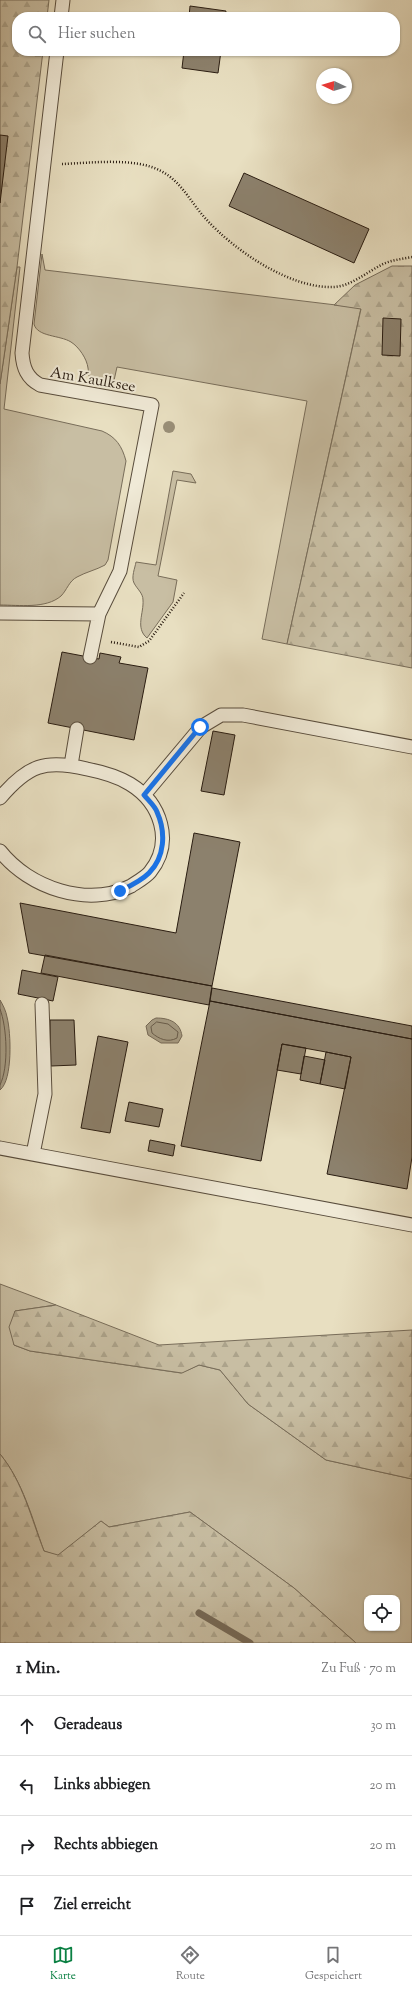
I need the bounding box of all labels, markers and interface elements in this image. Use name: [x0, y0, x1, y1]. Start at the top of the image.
search box: [12, 12, 400, 56]
icon: search: [26, 23, 48, 45]
text: Hier suchen: [58, 24, 136, 45]
north arrow: [316, 68, 352, 104]
street label: Am Kaulksee: [48, 363, 137, 398]
route start: [191, 718, 209, 736]
route end: [111, 882, 129, 900]
map controls: [364, 1595, 400, 1631]
button: locate: [364, 1595, 400, 1631]
text: 1 Min.: [16, 1657, 60, 1681]
text: Zu Fuß · 70 m: [322, 1660, 396, 1678]
icon: ahead: [16, 1715, 38, 1737]
text: Geradeaus: [54, 1715, 122, 1736]
text: 30 m: [370, 1717, 396, 1735]
icon: left: [16, 1775, 38, 1797]
text: Links abbiegen: [54, 1775, 151, 1796]
text: 20 m: [370, 1777, 396, 1795]
icon: right: [16, 1835, 38, 1857]
text: Rechts abbiegen: [54, 1835, 158, 1856]
text: 20 m: [370, 1837, 396, 1855]
icon: arrive: [16, 1895, 38, 1917]
text: Ziel erreicht: [54, 1895, 131, 1916]
tab: Karte: [50, 1944, 76, 1984]
tab: Route: [176, 1944, 205, 1984]
tab: Gespeichert: [305, 1944, 362, 1984]

